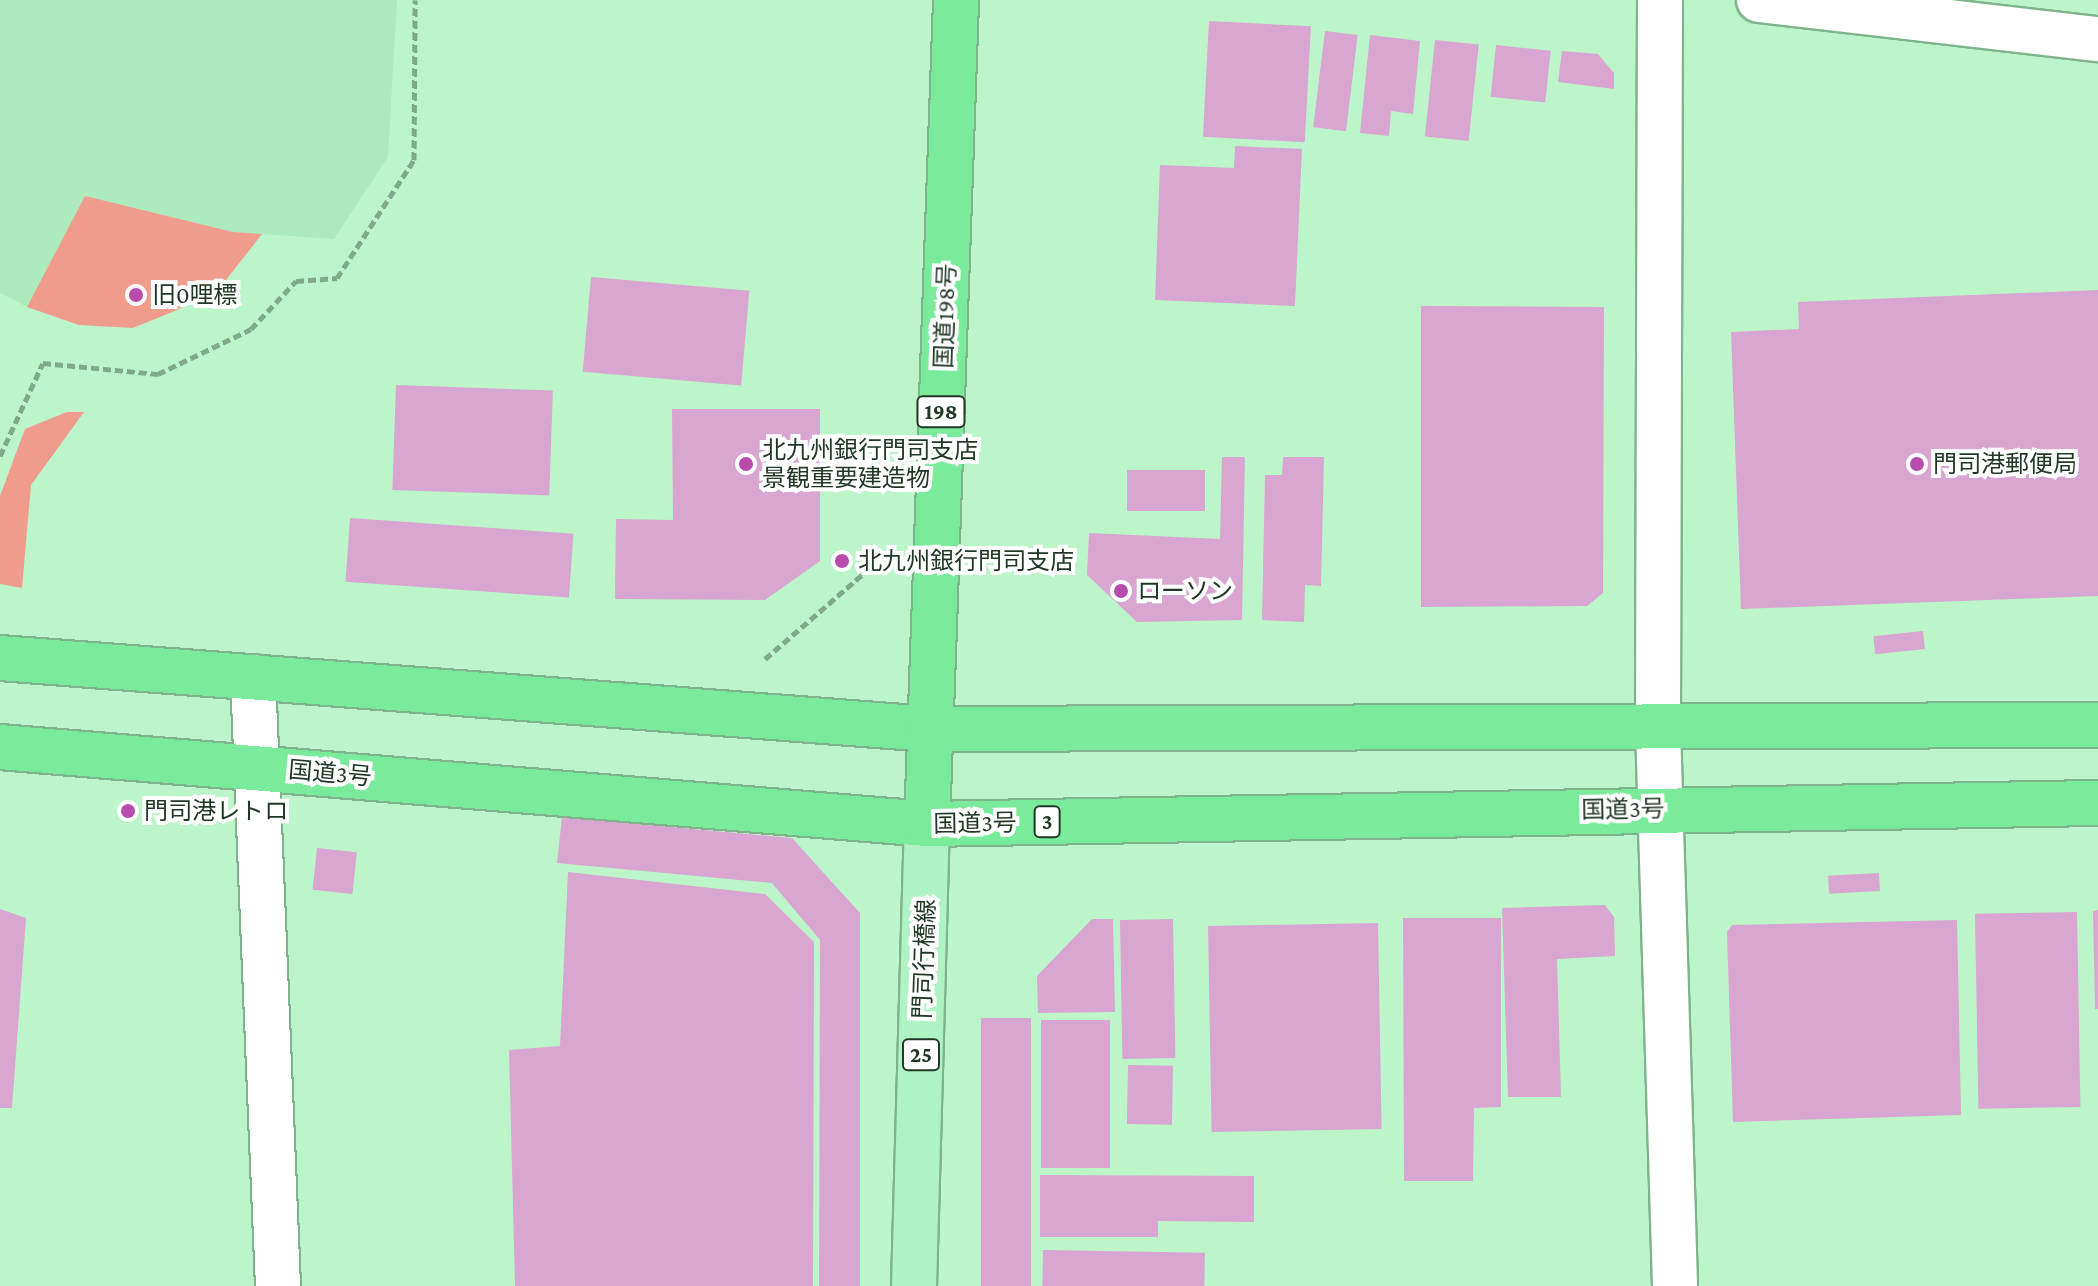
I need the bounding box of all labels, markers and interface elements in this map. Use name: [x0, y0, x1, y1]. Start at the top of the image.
street label: 国道198号: [929, 263, 961, 369]
place label: 旧0哩標: [152, 281, 238, 309]
marker: 旧0哩標: [127, 286, 145, 304]
road number: 198: [915, 394, 967, 430]
place label: 北九州銀行門司支店 景観重要建造物: [762, 436, 978, 492]
place label: 門司港郵便局: [1933, 450, 2077, 478]
marker: 北九州銀行門司支店 景観重要建造物: [737, 455, 755, 473]
marker: 門司港郵便局: [1908, 455, 1926, 473]
place label: 北九州銀行門司支店: [858, 547, 1074, 575]
marker: 北九州銀行門司支店: [833, 552, 851, 570]
place label: ローソン: [1137, 577, 1233, 605]
marker: ローソン: [1112, 582, 1130, 600]
street label: 国道3号: [287, 755, 373, 791]
street label: 国道3号: [1581, 794, 1665, 824]
place label: 門司港レトロ: [144, 797, 288, 825]
marker: 門司港レトロ: [119, 802, 137, 820]
road number: 3: [1033, 804, 1061, 840]
street label: 国道3号: [933, 808, 1017, 838]
street label: 門司行橋線: [908, 899, 940, 1019]
road number: 25: [901, 1037, 941, 1073]

